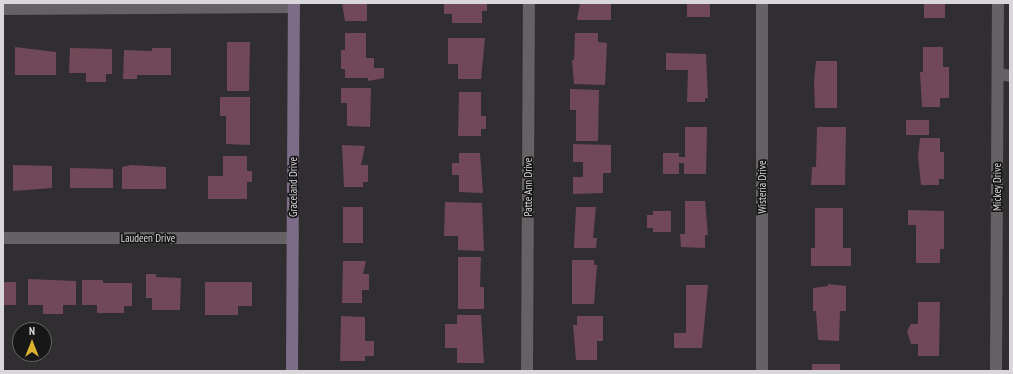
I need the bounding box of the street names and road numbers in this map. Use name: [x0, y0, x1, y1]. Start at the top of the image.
street label: Graceland Drive: [286, 157, 300, 217]
street label: Patte Ann Drive: [521, 157, 535, 217]
street label: Wisteria Drive: [755, 160, 769, 214]
street label: Mickey Drive: [990, 163, 1004, 211]
street label: Laudeen Drive: [121, 231, 175, 245]

